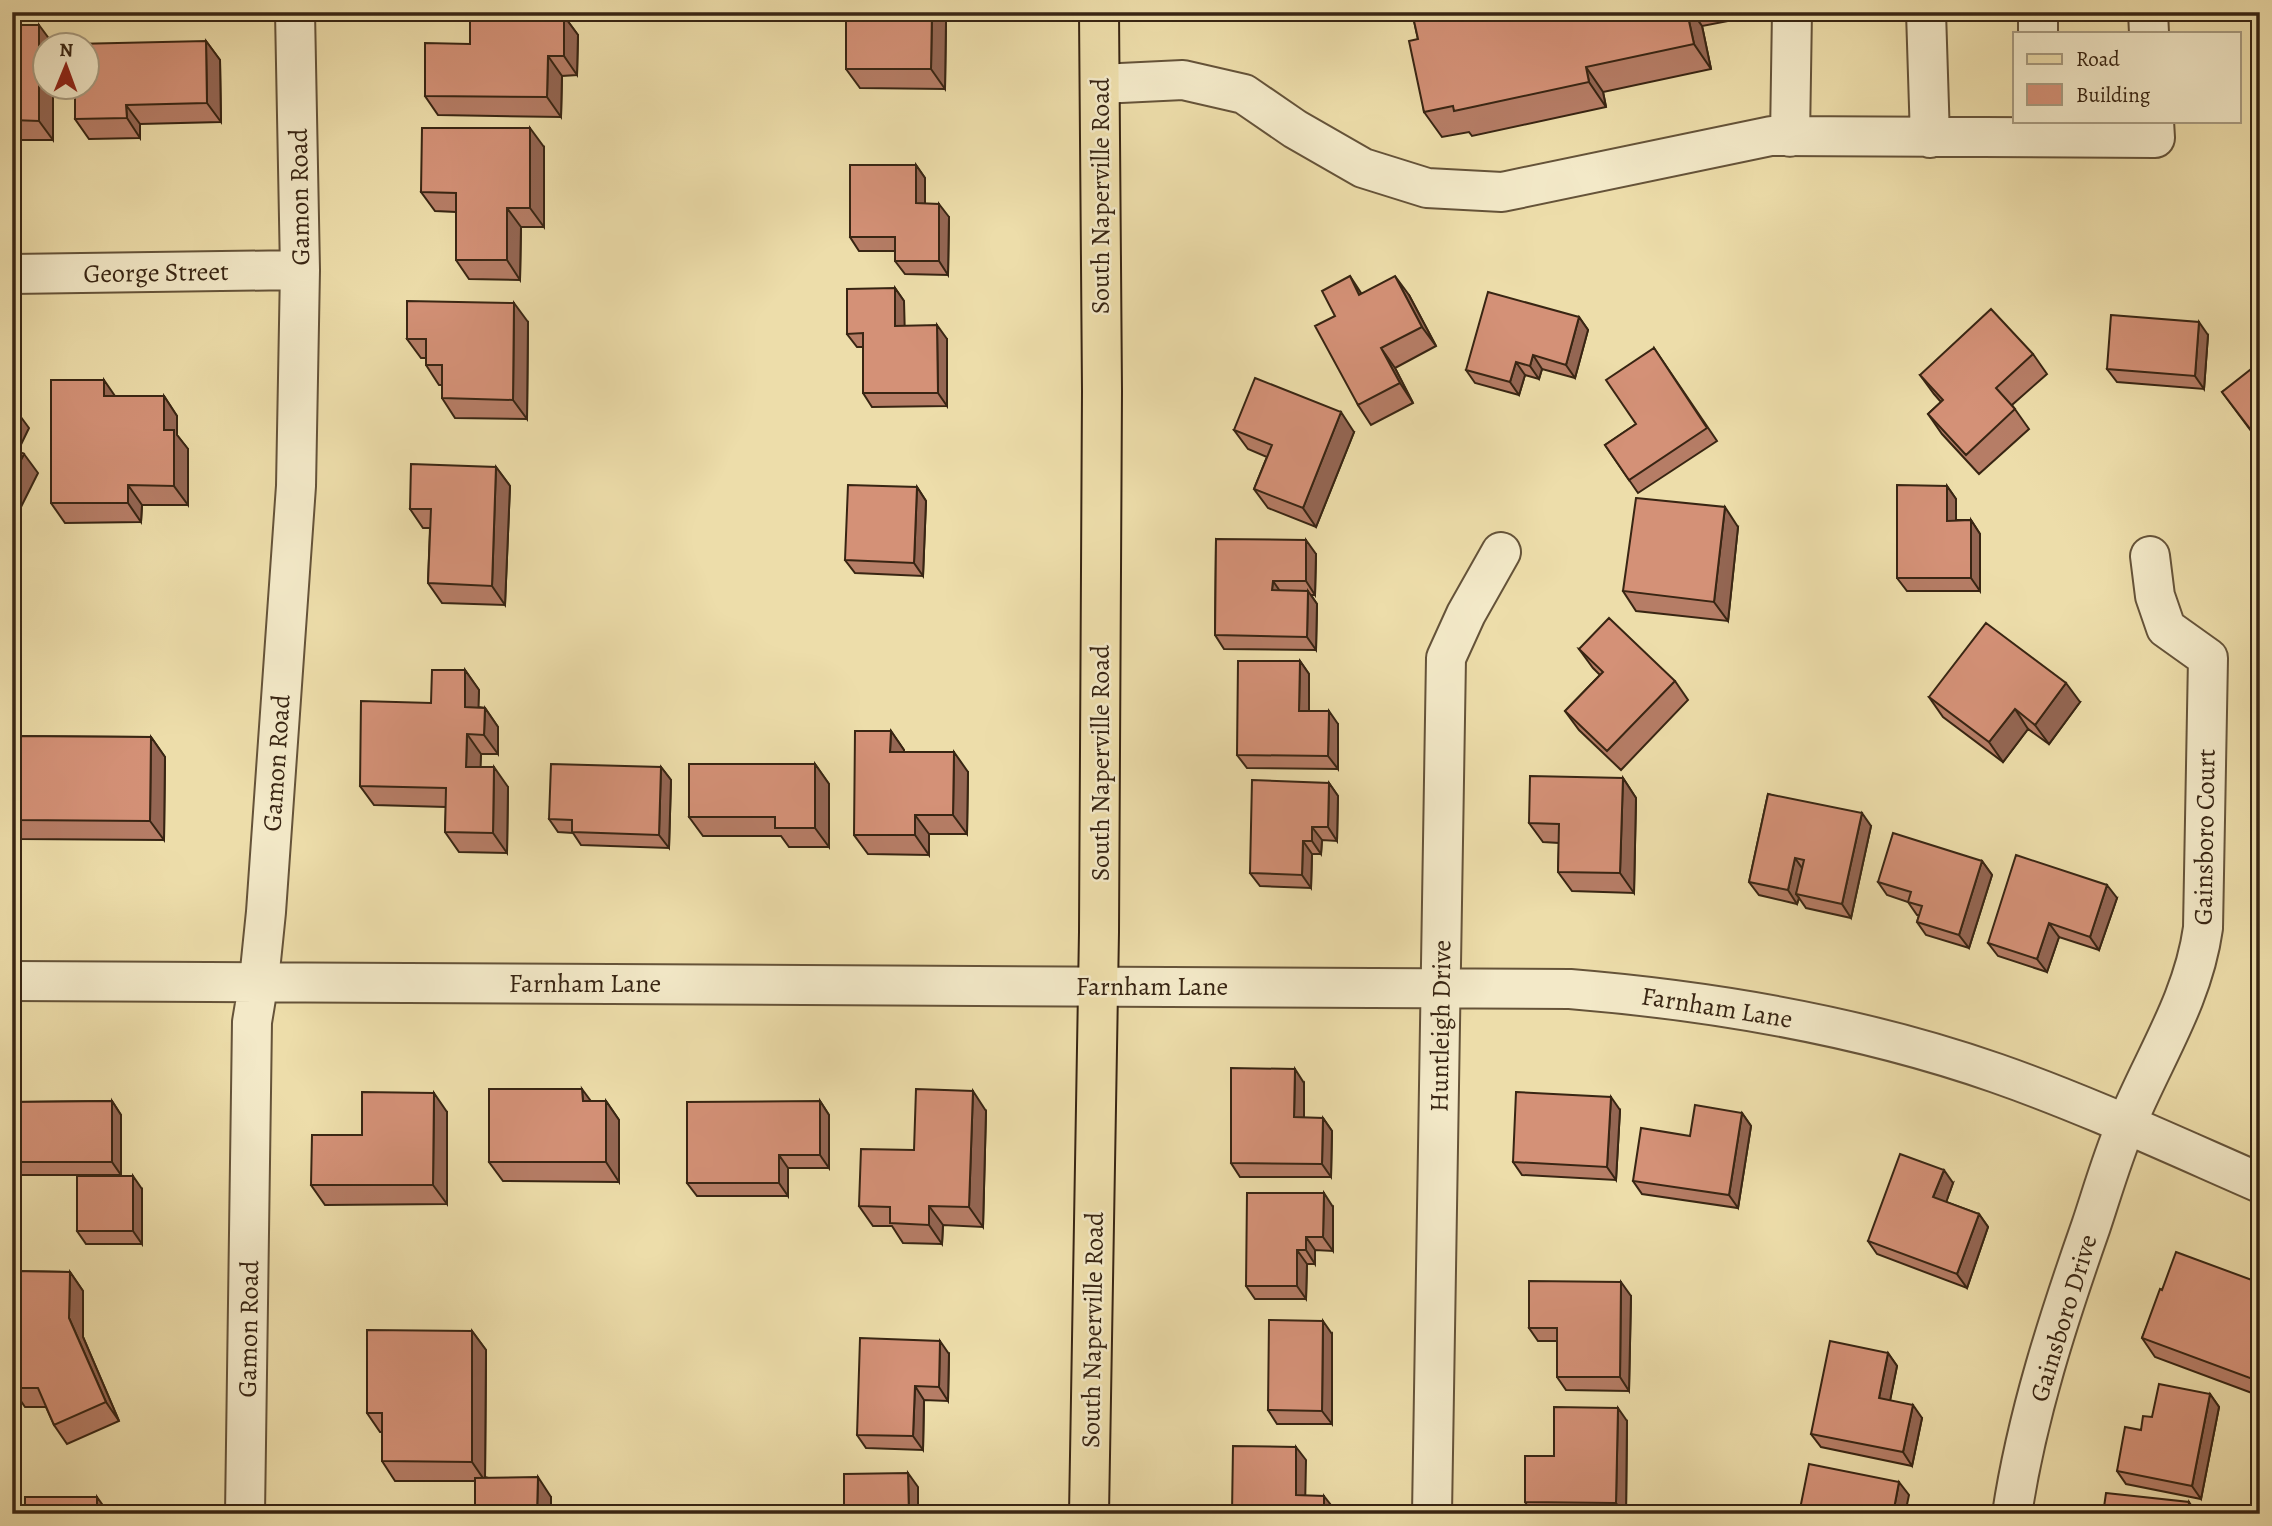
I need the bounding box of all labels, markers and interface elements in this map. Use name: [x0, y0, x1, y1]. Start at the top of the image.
north arrow: [32, 32, 102, 102]
legend: [2013, 32, 2240, 122]
text: N: [59, 37, 74, 63]
text: Road: [2076, 45, 2120, 73]
street label: South Naperville Road: [1083, 78, 1118, 314]
text: Building: [2076, 81, 2151, 109]
street label: Gamon Road: [281, 128, 318, 266]
street label: George Street: [83, 254, 229, 291]
street label: South Naperville Road: [1083, 645, 1118, 881]
street label: Gamon Road: [254, 693, 299, 833]
street label: Gainsboro Court: [2185, 748, 2224, 926]
street label: Huntleigh Drive: [1421, 940, 1460, 1112]
street label: Farnham Lane: [509, 966, 661, 1001]
street label: Farnham Lane: [1076, 969, 1228, 1004]
street label: Farnham Lane: [1639, 978, 1795, 1037]
street label: South Naperville Road: [1073, 1211, 1112, 1449]
street label: Gainsboro Drive: [2021, 1230, 2106, 1406]
street label: Gamon Road: [230, 1260, 267, 1398]

